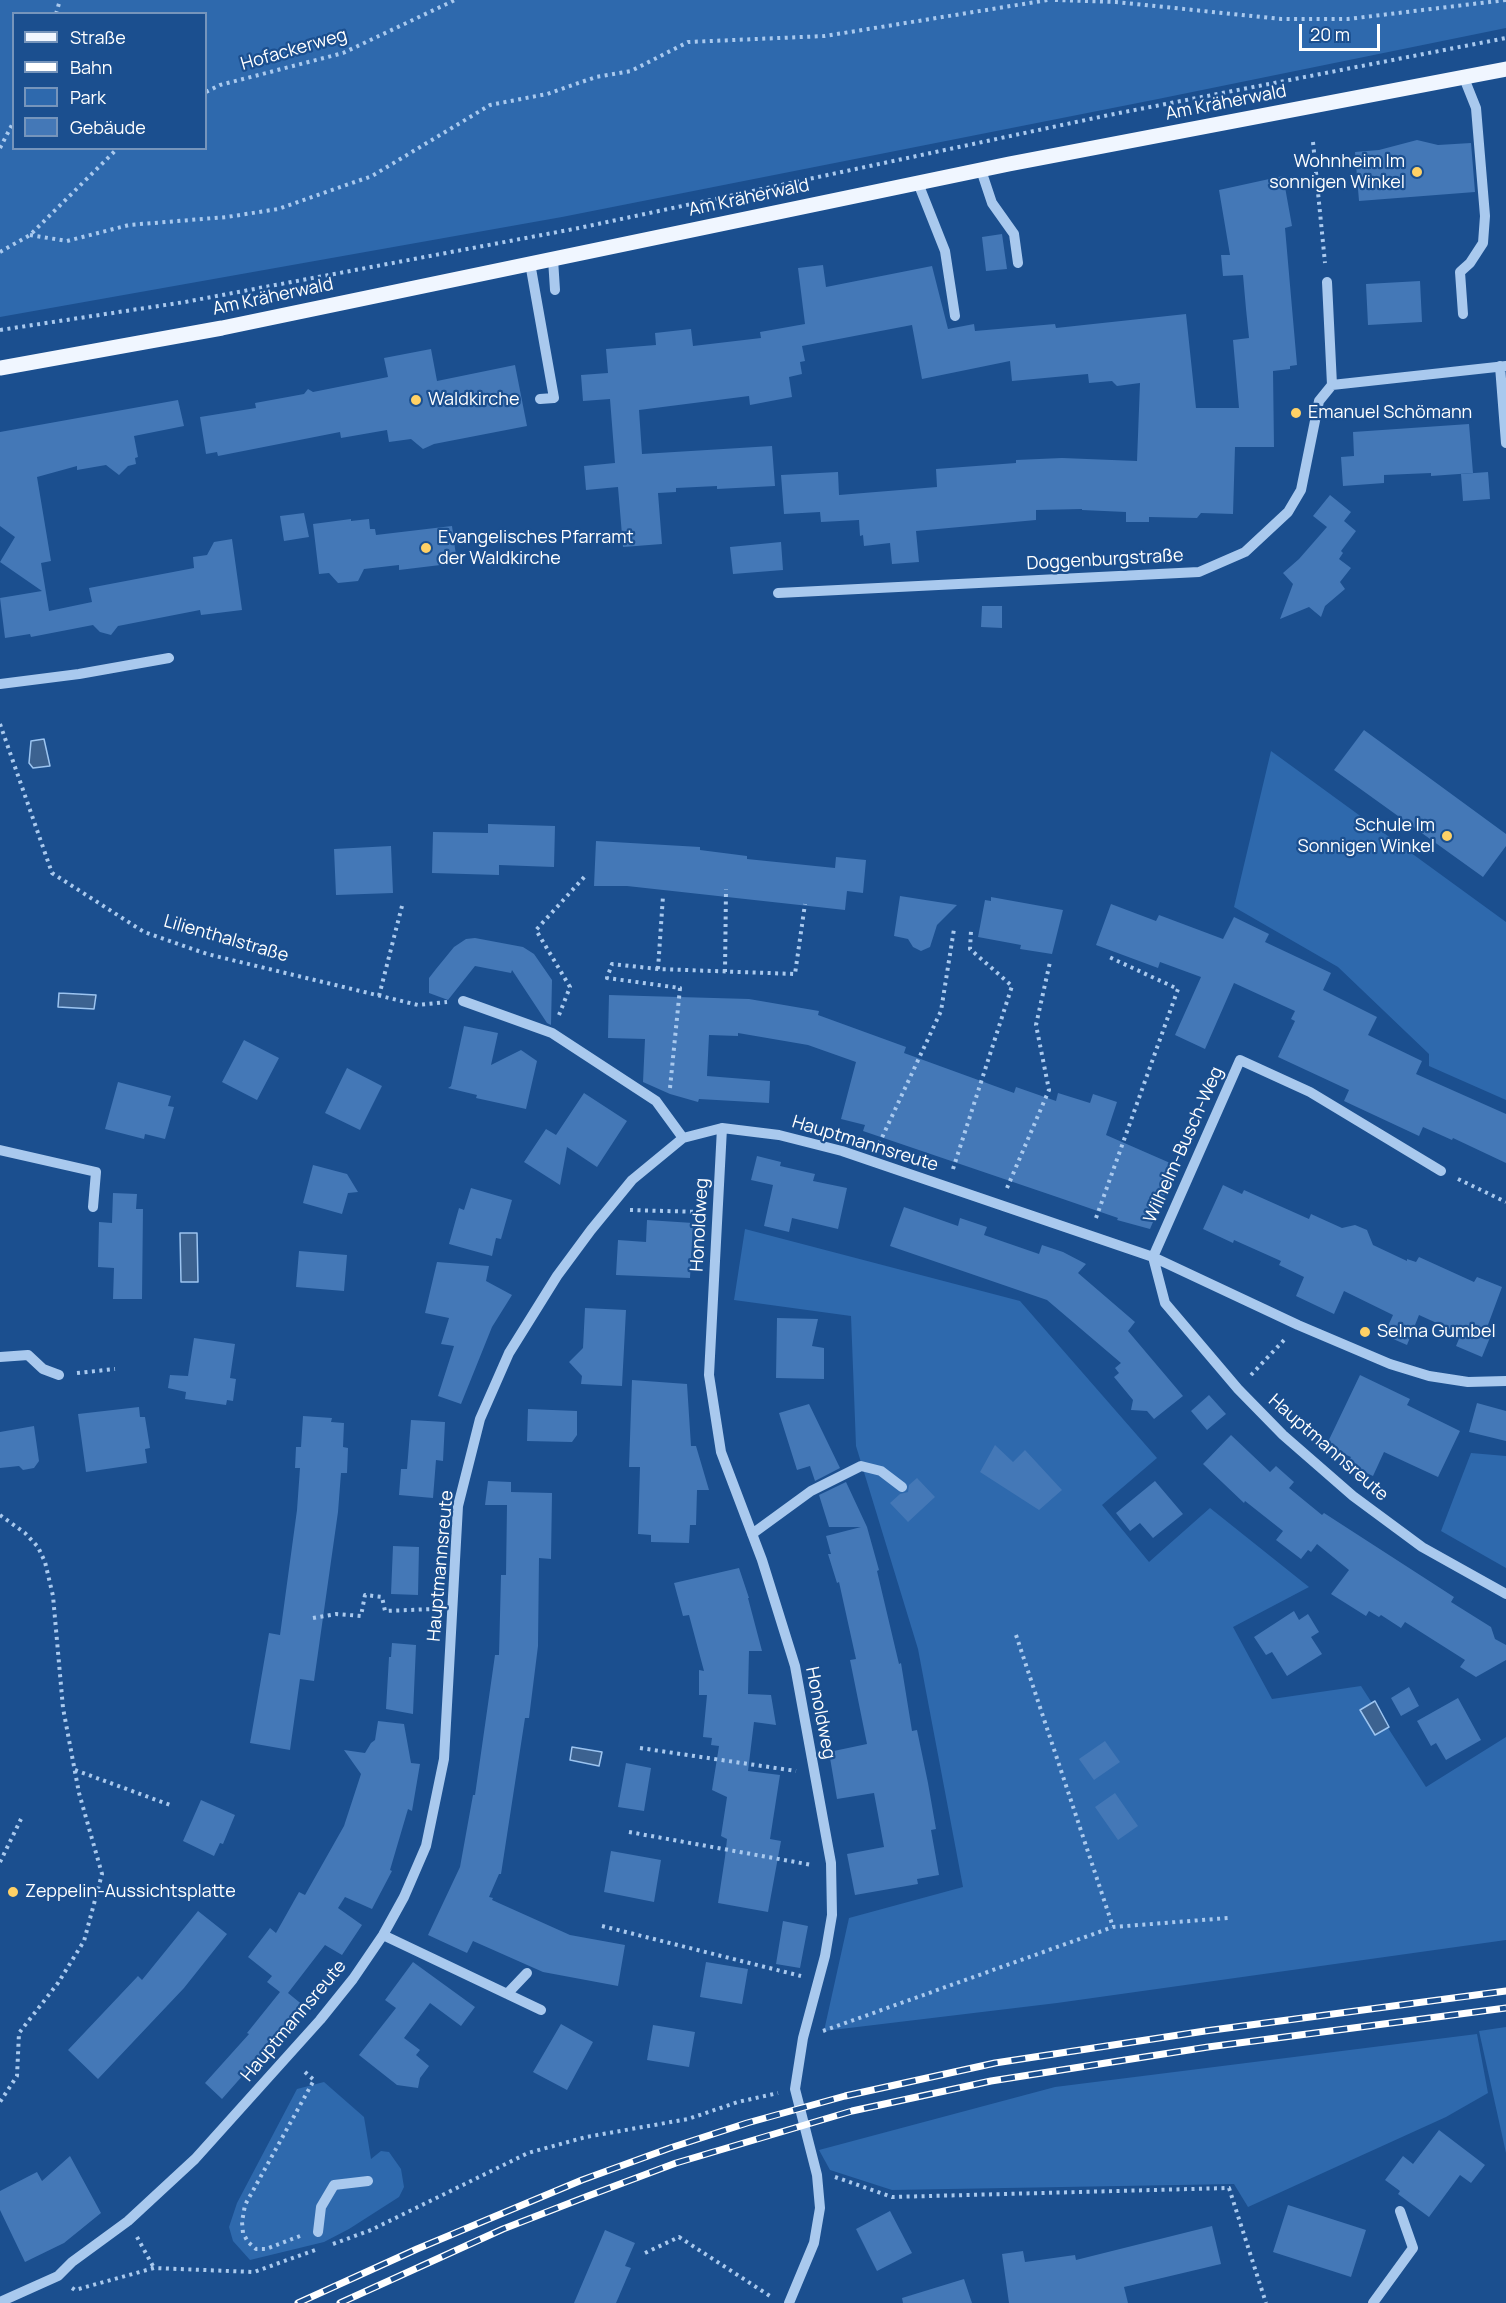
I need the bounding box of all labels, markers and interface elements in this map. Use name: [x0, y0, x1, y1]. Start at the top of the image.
legend: [12, 12, 207, 150]
scale bar: [1302, 12, 1383, 50]
text: 20 m: [1310, 22, 1350, 46]
text: Straße: [70, 25, 126, 49]
street label: Hofackerweg: [238, 25, 350, 75]
text: Bahn: [70, 55, 112, 79]
street label: Am Kräherwald: [1164, 81, 1288, 125]
text: Park: [70, 85, 106, 109]
text: Gebäude: [70, 115, 146, 139]
place label: Wohnheim Im sonnigen Winkel: [1269, 151, 1405, 194]
marker: Wohnheim Im sonnigen Winkel: [1410, 165, 1424, 179]
street label: Am Kräherwald: [687, 175, 811, 221]
street label: Am Kräherwald: [211, 274, 335, 320]
place label: Waldkirche: [428, 389, 520, 411]
marker: Waldkirche: [409, 393, 423, 407]
place label: Emanuel Schömann: [1308, 402, 1472, 424]
marker: Emanuel Schömann: [1289, 406, 1303, 420]
place label: Evangelisches Pfarramt der Waldkirche: [438, 527, 634, 570]
marker: Evangelisches Pfarramt der Waldkirche: [419, 541, 433, 555]
street label: Doggenburgstraße: [1026, 545, 1184, 575]
place label: Schule Im Sonnigen Winkel: [1298, 815, 1435, 858]
marker: Schule Im Sonnigen Winkel: [1440, 829, 1454, 843]
street label: Lilienthalstraße: [161, 911, 291, 967]
street label: Wilhelm-Busch-Weg: [1140, 1064, 1228, 1226]
street label: Hauptmannsreute: [789, 1111, 941, 1177]
street label: Honoldweg: [687, 1178, 713, 1272]
place label: Selma Gumbel: [1377, 1321, 1496, 1343]
marker: Selma Gumbel: [1358, 1325, 1372, 1339]
street label: Hauptmannsreute: [1264, 1390, 1392, 1506]
street label: Hauptmannsreute: [424, 1489, 458, 1643]
street label: Honoldweg: [800, 1665, 840, 1761]
place label: Zeppelin-Aussichtsplatte: [25, 1881, 236, 1903]
marker: Zeppelin-Aussichtsplatte: [6, 1885, 20, 1899]
street label: Hauptmannsreute: [237, 1956, 351, 2086]

